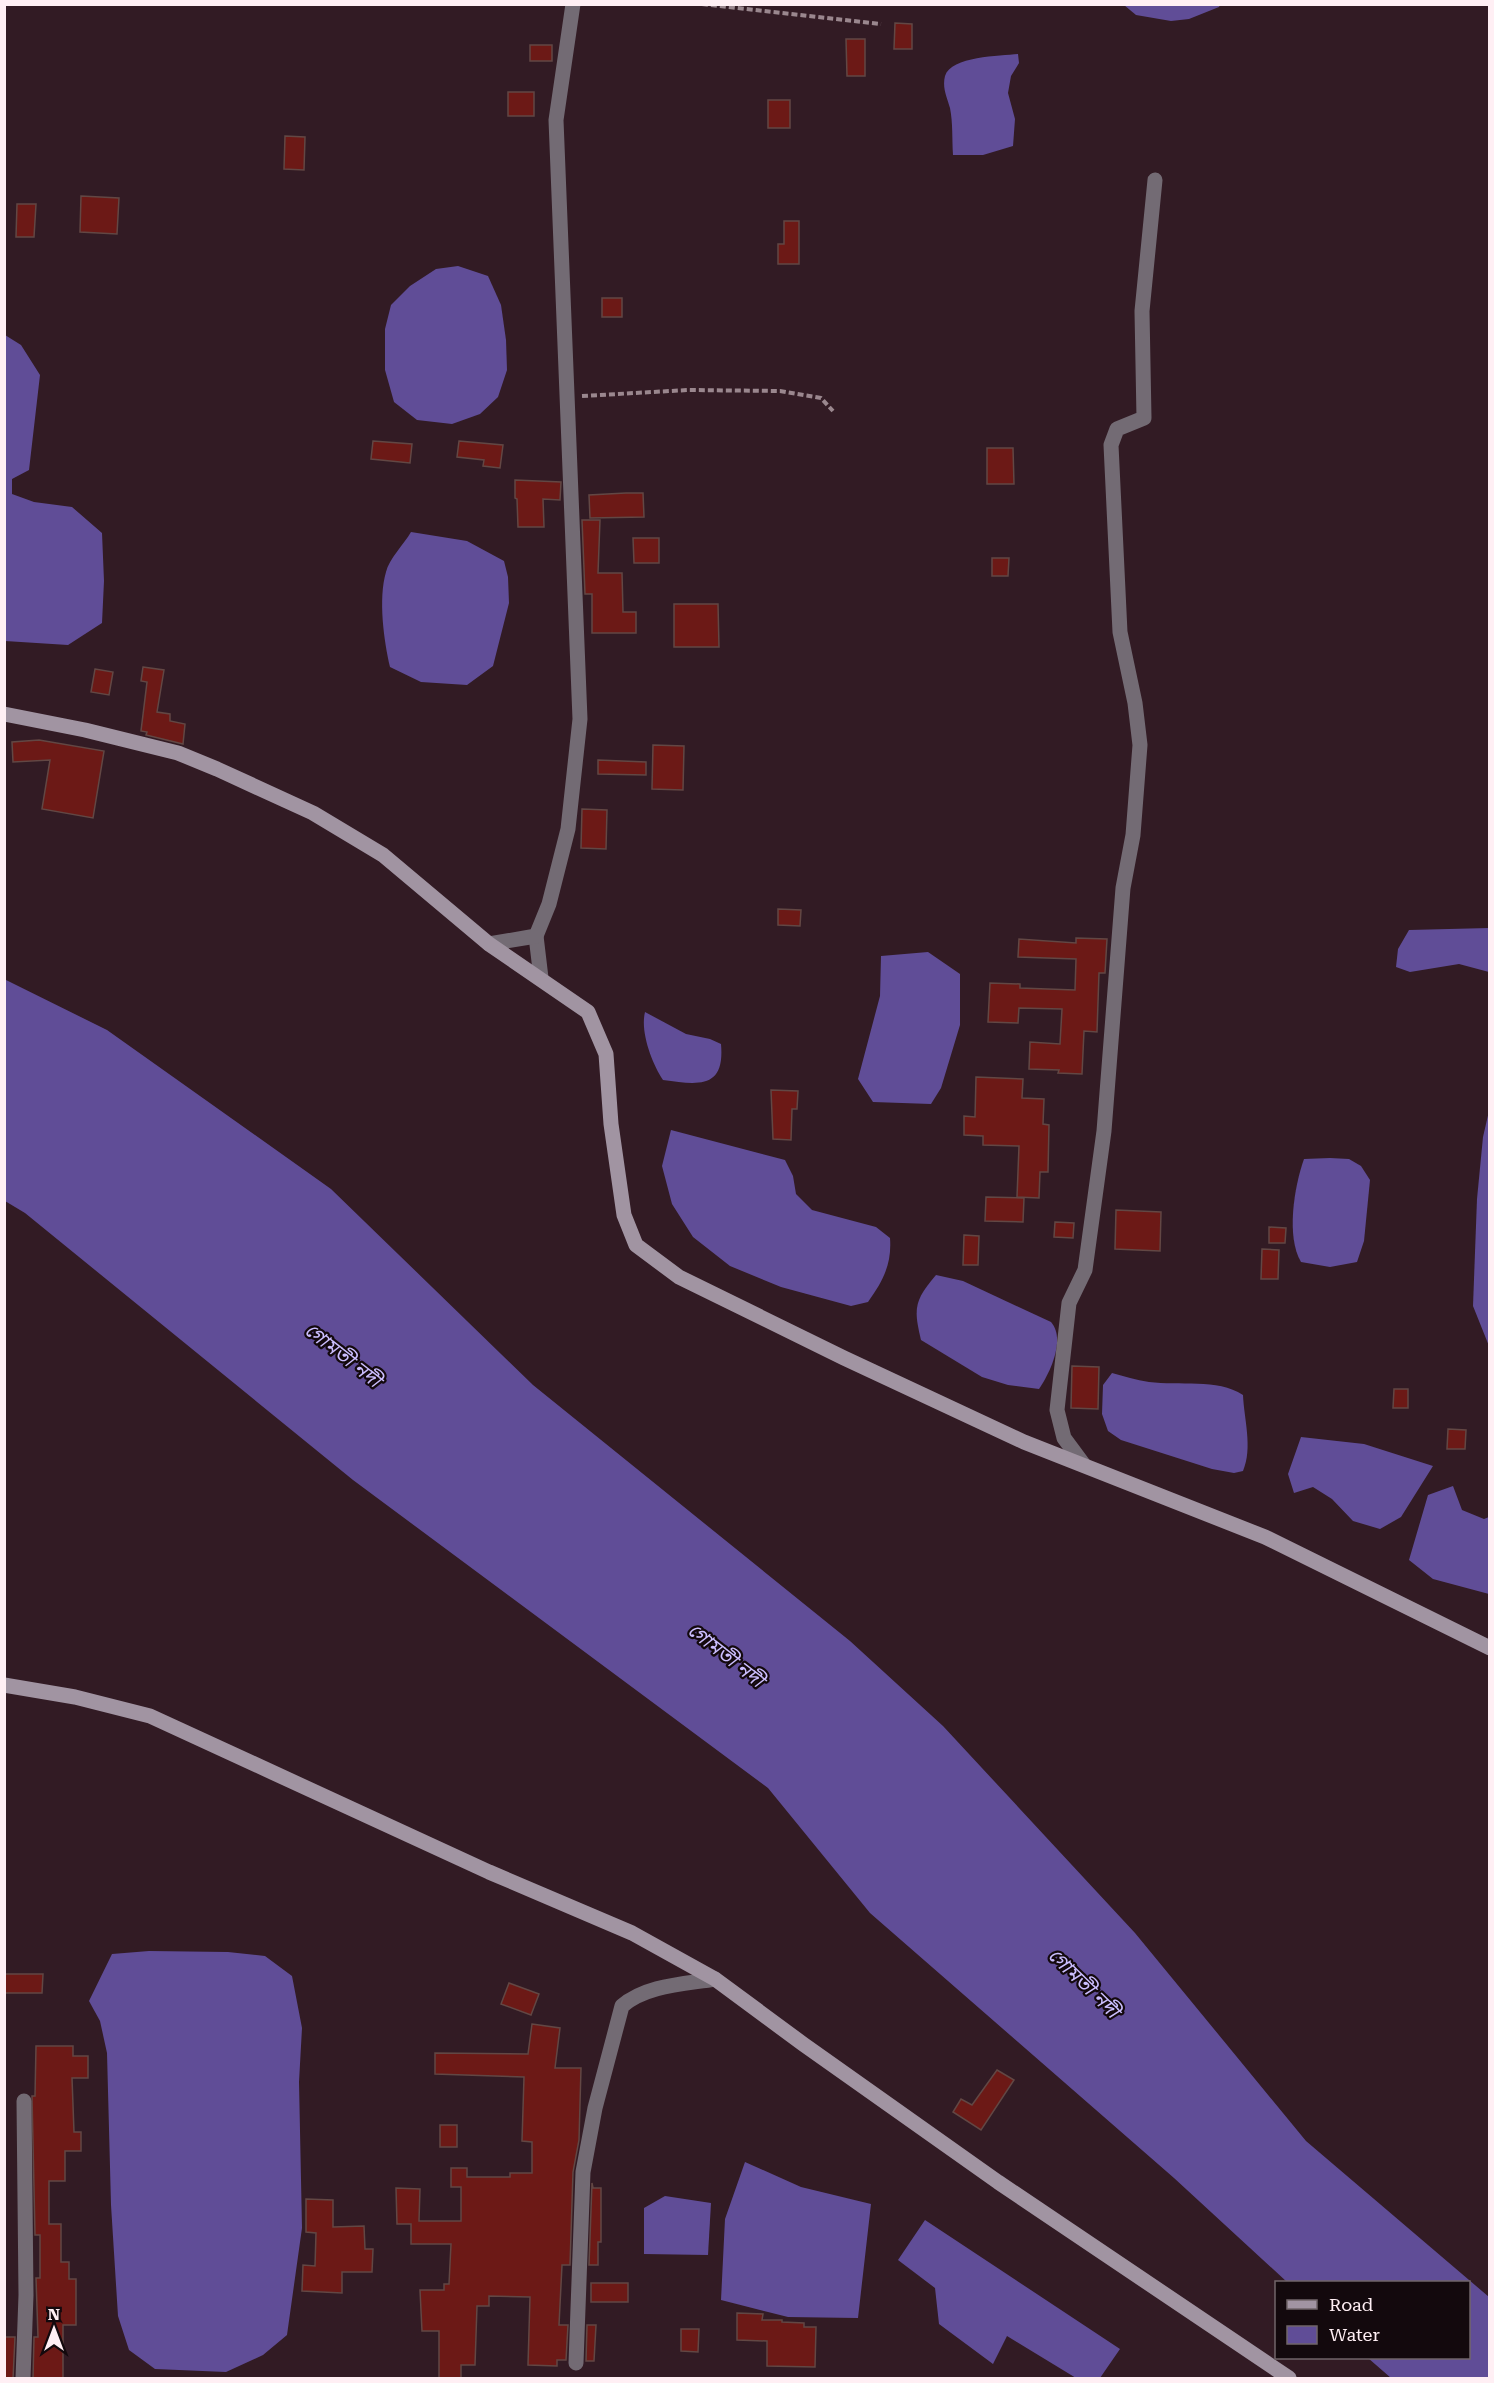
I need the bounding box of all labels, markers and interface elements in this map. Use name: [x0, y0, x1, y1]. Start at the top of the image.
water label: গোমতী নদী: [300, 1318, 389, 1394]
water label: গোমতী নদী: [683, 1618, 772, 1694]
water label: গোমতী নদী: [1043, 1943, 1127, 2025]
legend: [1275, 2281, 1470, 2359]
text: Road: [1329, 2294, 1374, 2315]
north arrow: [24, 2299, 84, 2359]
text: N: [48, 2305, 60, 2324]
text: Water: [1329, 2324, 1380, 2345]

